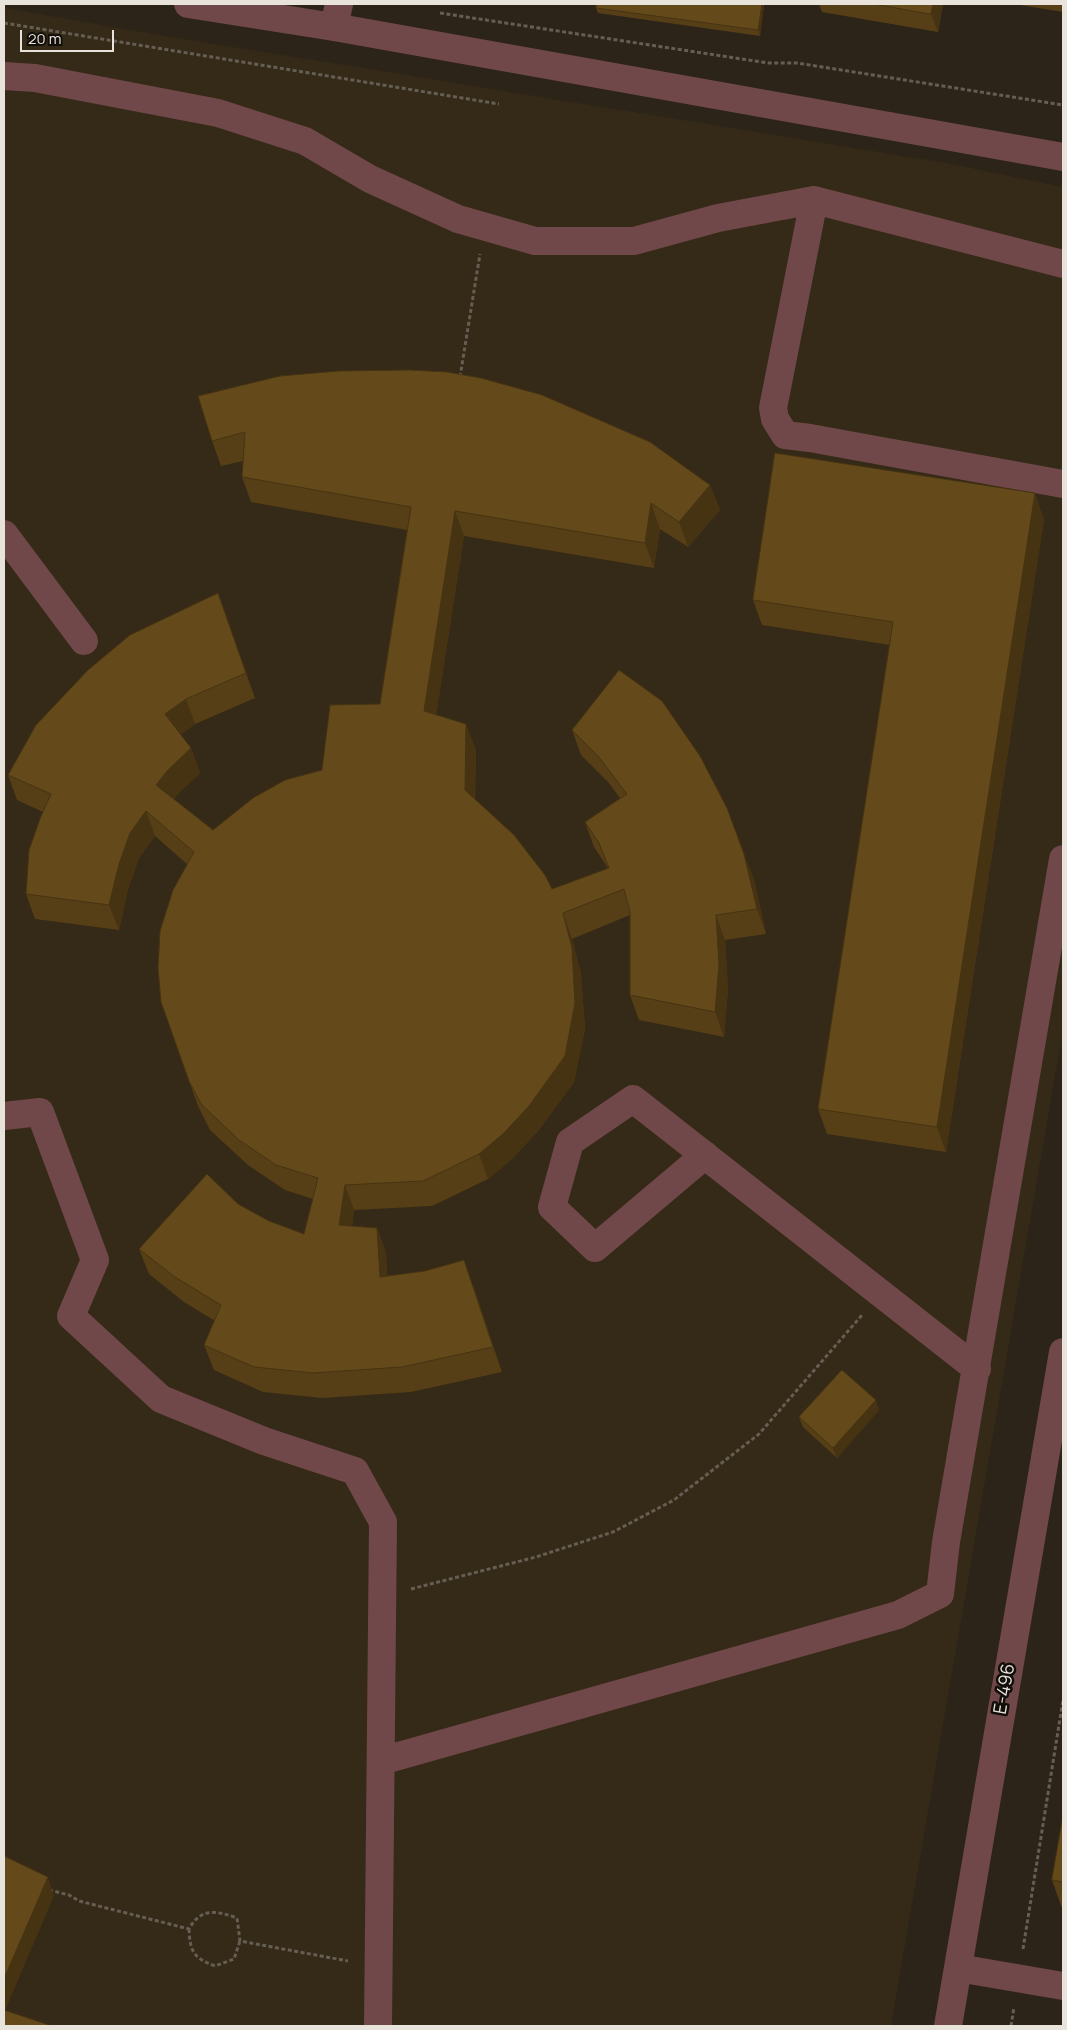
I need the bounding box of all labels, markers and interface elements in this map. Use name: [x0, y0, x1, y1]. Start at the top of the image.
scale bar: [22, 20, 116, 52]
text: 20 m: [28, 28, 61, 49]
street label: E-496: [990, 1662, 1020, 1716]

